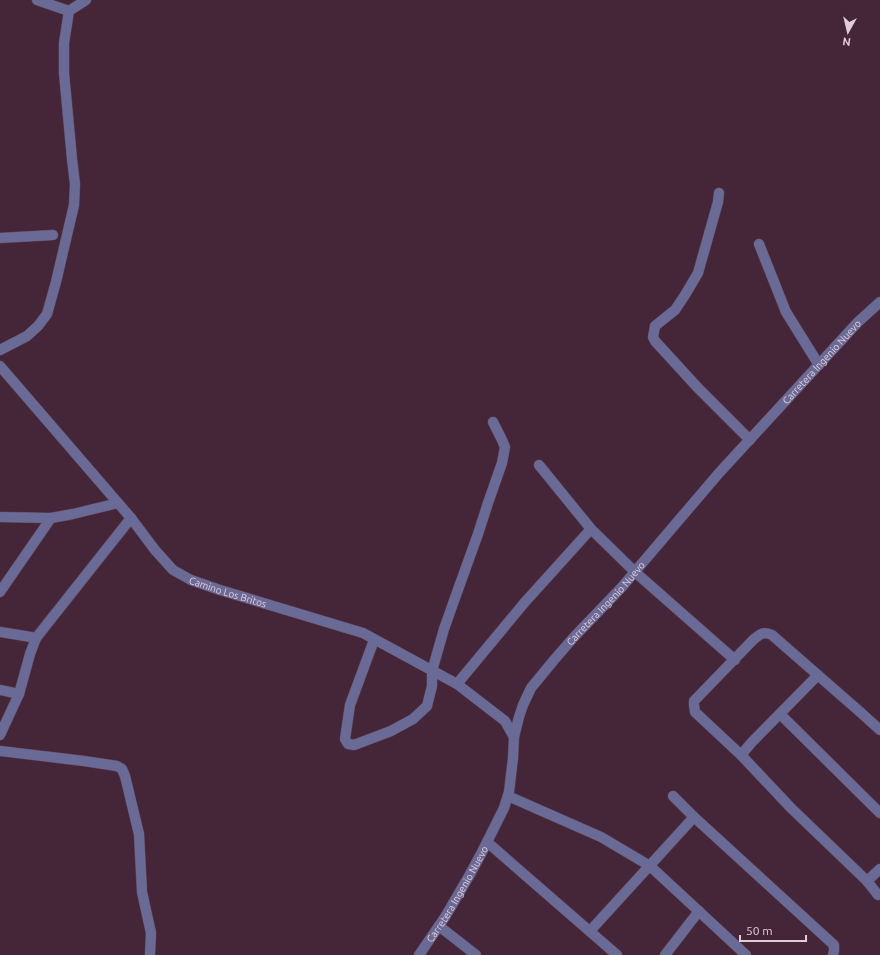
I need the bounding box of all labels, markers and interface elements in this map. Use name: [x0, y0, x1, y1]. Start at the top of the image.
north arrow: [828, 12, 868, 52]
text: N: [842, 35, 852, 48]
street label: Carretera Ingenio Nuevo: [780, 317, 863, 406]
street label: Carretera Ingenio Nuevo: [564, 559, 647, 647]
street label: Camino Los Britos: [188, 574, 268, 609]
street label: Carretera Ingenio Nuevo: [424, 844, 490, 944]
scale bar: [740, 917, 806, 943]
text: 50 m: [746, 924, 773, 937]

